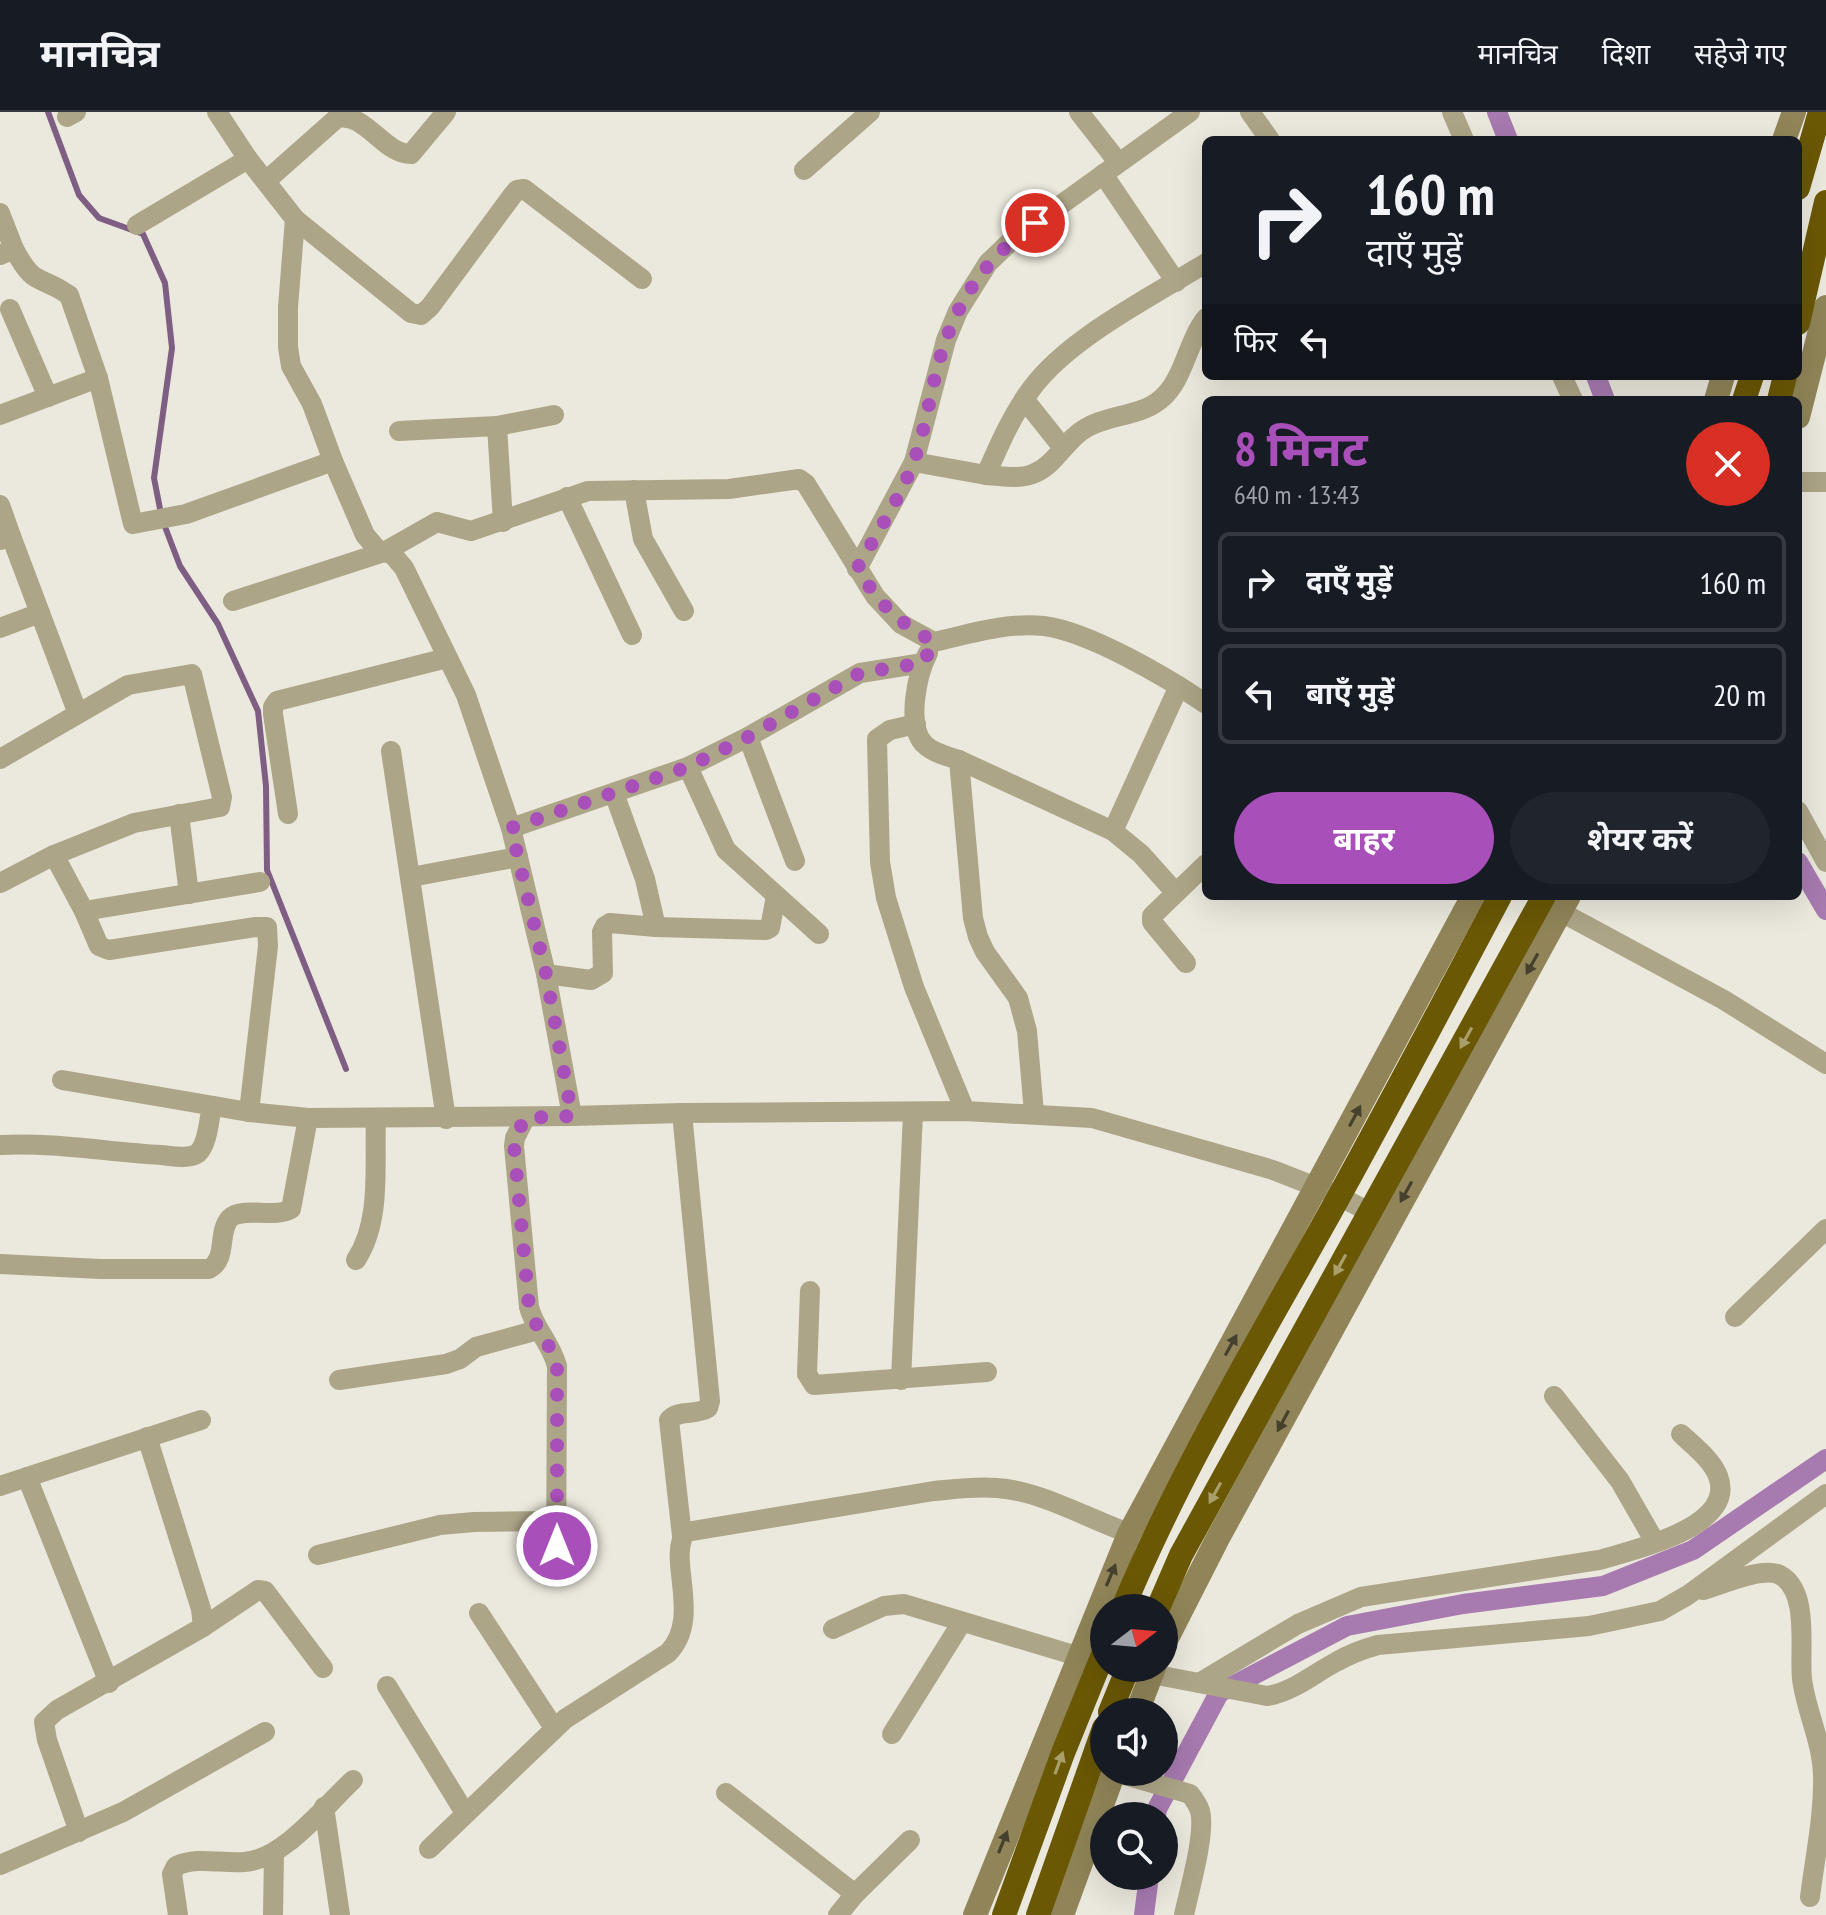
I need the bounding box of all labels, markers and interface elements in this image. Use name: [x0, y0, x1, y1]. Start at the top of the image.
text: मानचित्र: [40, 28, 160, 77]
text: मानचित्र: [1478, 35, 1558, 72]
text: दिशा: [1602, 35, 1650, 72]
text: सहेजे गए: [1694, 35, 1786, 72]
text: 160 m: [1366, 158, 1495, 230]
icon: right: [1234, 168, 1338, 272]
pin: [1001, 189, 1069, 257]
icon: arrive: [1013, 201, 1057, 245]
text: दाएँ मुड़ें: [1366, 228, 1463, 275]
icon: left: [1293, 320, 1337, 364]
text: फिर: [1234, 321, 1277, 360]
text: 8 मिनट: [1234, 417, 1368, 479]
button: close: [1686, 422, 1770, 506]
text: 640 m · 13:43: [1234, 478, 1360, 511]
icon: right: [1238, 560, 1282, 604]
text: दाएँ मुड़ें: [1306, 561, 1393, 600]
text: 160 m: [1700, 563, 1766, 602]
icon: left: [1238, 672, 1282, 716]
text: बाएँ मुड़ें: [1306, 673, 1394, 712]
text: 20 m: [1713, 675, 1766, 714]
button: बाहर: [1234, 792, 1494, 884]
button: शेयर करें: [1510, 792, 1770, 884]
one-way arrow: [1525, 953, 1538, 976]
one-way arrow: [1459, 1027, 1473, 1049]
one-way arrow: [1348, 1105, 1362, 1128]
one-way arrow: [1400, 1181, 1413, 1204]
one-way arrow: [1333, 1254, 1347, 1277]
one-way arrow: [1224, 1334, 1238, 1356]
one-way arrow: [1276, 1410, 1290, 1432]
one-way arrow: [1208, 1482, 1222, 1505]
position arrow: [515, 1504, 599, 1588]
one-way arrow: [1105, 1563, 1118, 1587]
north arrow: [1090, 1594, 1178, 1682]
map controls: [1090, 1594, 1178, 1890]
button: sound: [1090, 1698, 1178, 1786]
one-way arrow: [1053, 1751, 1066, 1775]
button: search: [1090, 1802, 1178, 1890]
one-way arrow: [997, 1830, 1010, 1854]

